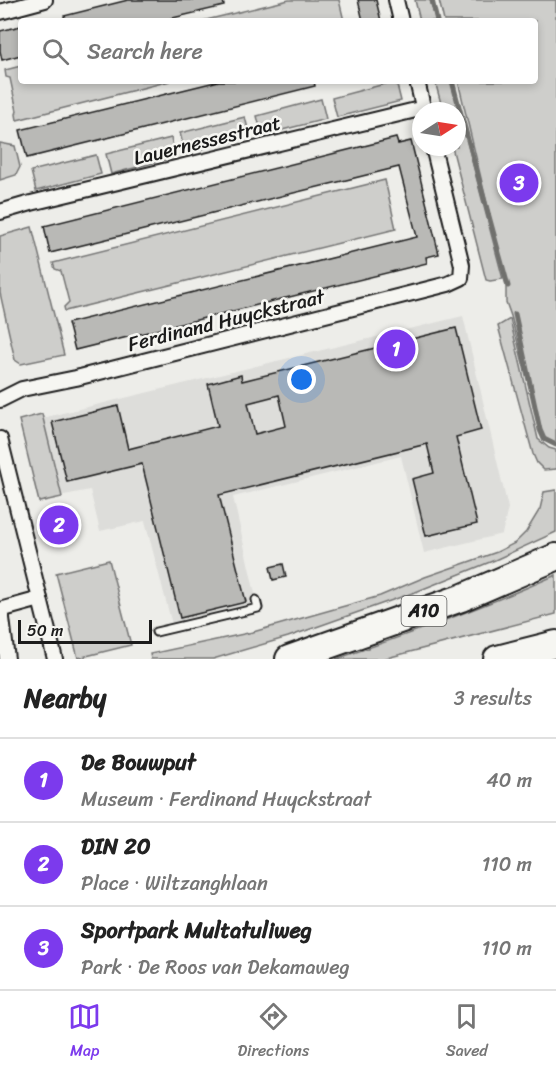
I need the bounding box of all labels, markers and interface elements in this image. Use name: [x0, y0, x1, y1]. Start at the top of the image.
search box: [18, 18, 538, 84]
text: Search here: [87, 32, 203, 71]
icon: search: [39, 35, 72, 68]
north arrow: [412, 102, 466, 156]
street label: Lauernessestraat: [130, 105, 285, 176]
pin: 3: [500, 160, 538, 206]
street label: Ferdinand Huyckstraat: [124, 279, 329, 362]
pin: 1: [376, 326, 416, 372]
your location: [287, 365, 316, 394]
pin: 2: [40, 502, 78, 548]
road number: A10: [402, 596, 446, 626]
text: 50 m: [27, 616, 63, 645]
scale bar: [18, 617, 152, 644]
text: Nearby: [24, 675, 106, 721]
text: 3 results: [454, 681, 532, 716]
text: De Bouwput: [81, 743, 196, 782]
text: 1: [39, 763, 48, 798]
text: 40 m: [486, 763, 532, 798]
text: Museum · Ferdinand Huyckstraat: [81, 782, 371, 817]
text: DIN 20: [81, 827, 151, 866]
text: 2: [38, 847, 49, 882]
text: 110 m: [482, 847, 532, 882]
text: Place · Wiltzanghlaan: [81, 866, 268, 901]
text: Sportpark Multatuliweg: [81, 911, 312, 950]
text: 3: [38, 931, 49, 966]
text: 110 m: [482, 931, 532, 966]
text: Park · De Roos van Dekamaweg: [81, 950, 350, 985]
tab: Map: [68, 1000, 101, 1065]
tab: Directions: [238, 1000, 309, 1065]
tab: Saved: [446, 1000, 488, 1065]

